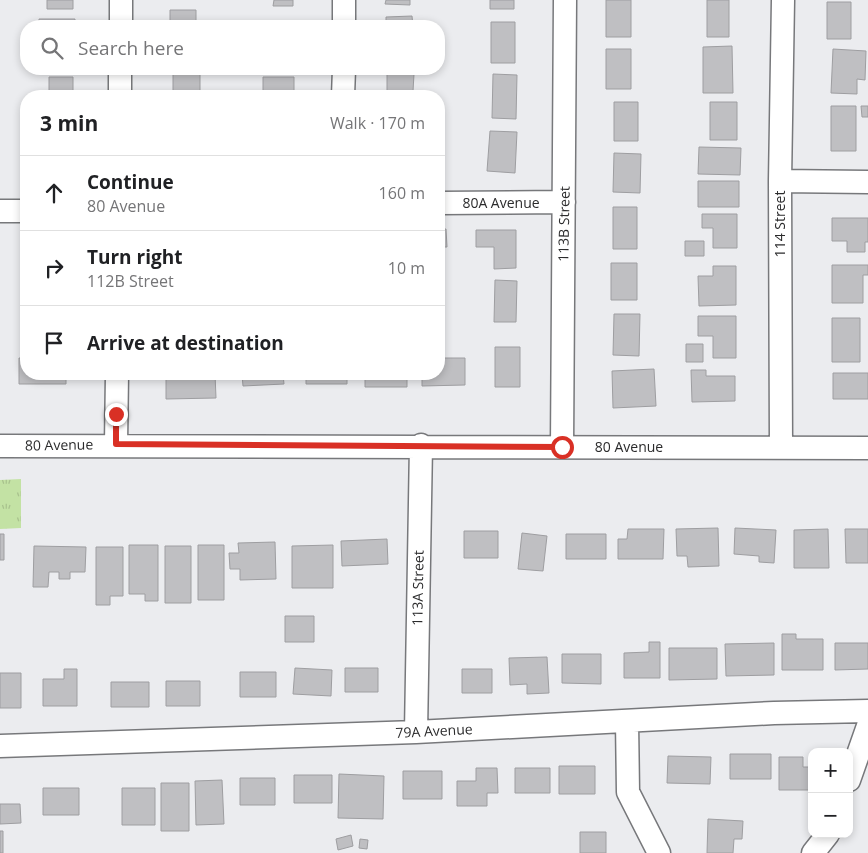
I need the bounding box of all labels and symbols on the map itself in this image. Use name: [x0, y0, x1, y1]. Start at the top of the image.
street label: 113B Street: [553, 186, 574, 262]
street label: 114 Street: [770, 191, 789, 257]
street label: 80A Avenue: [462, 193, 540, 212]
route end: [105, 403, 128, 426]
street label: 80 Avenue: [25, 434, 93, 455]
route start: [551, 436, 574, 459]
street label: 80 Avenue: [595, 437, 663, 456]
street label: 113A Street: [407, 550, 428, 626]
street label: 79A Avenue: [395, 719, 473, 742]

